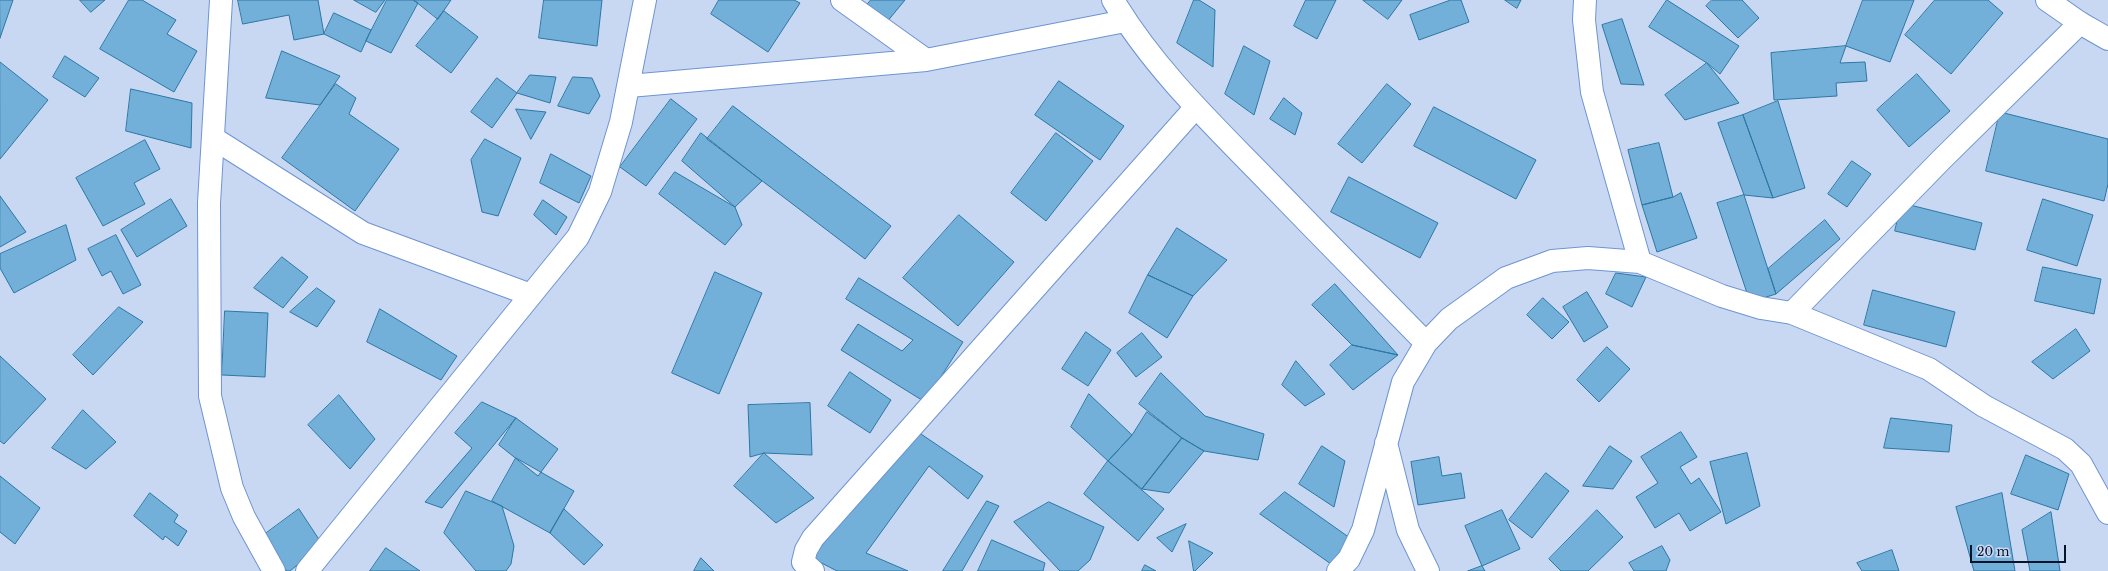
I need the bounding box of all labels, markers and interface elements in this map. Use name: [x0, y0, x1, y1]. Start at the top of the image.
scale bar: [1972, 537, 2068, 563]
text: 20 m: [1977, 544, 2009, 559]

